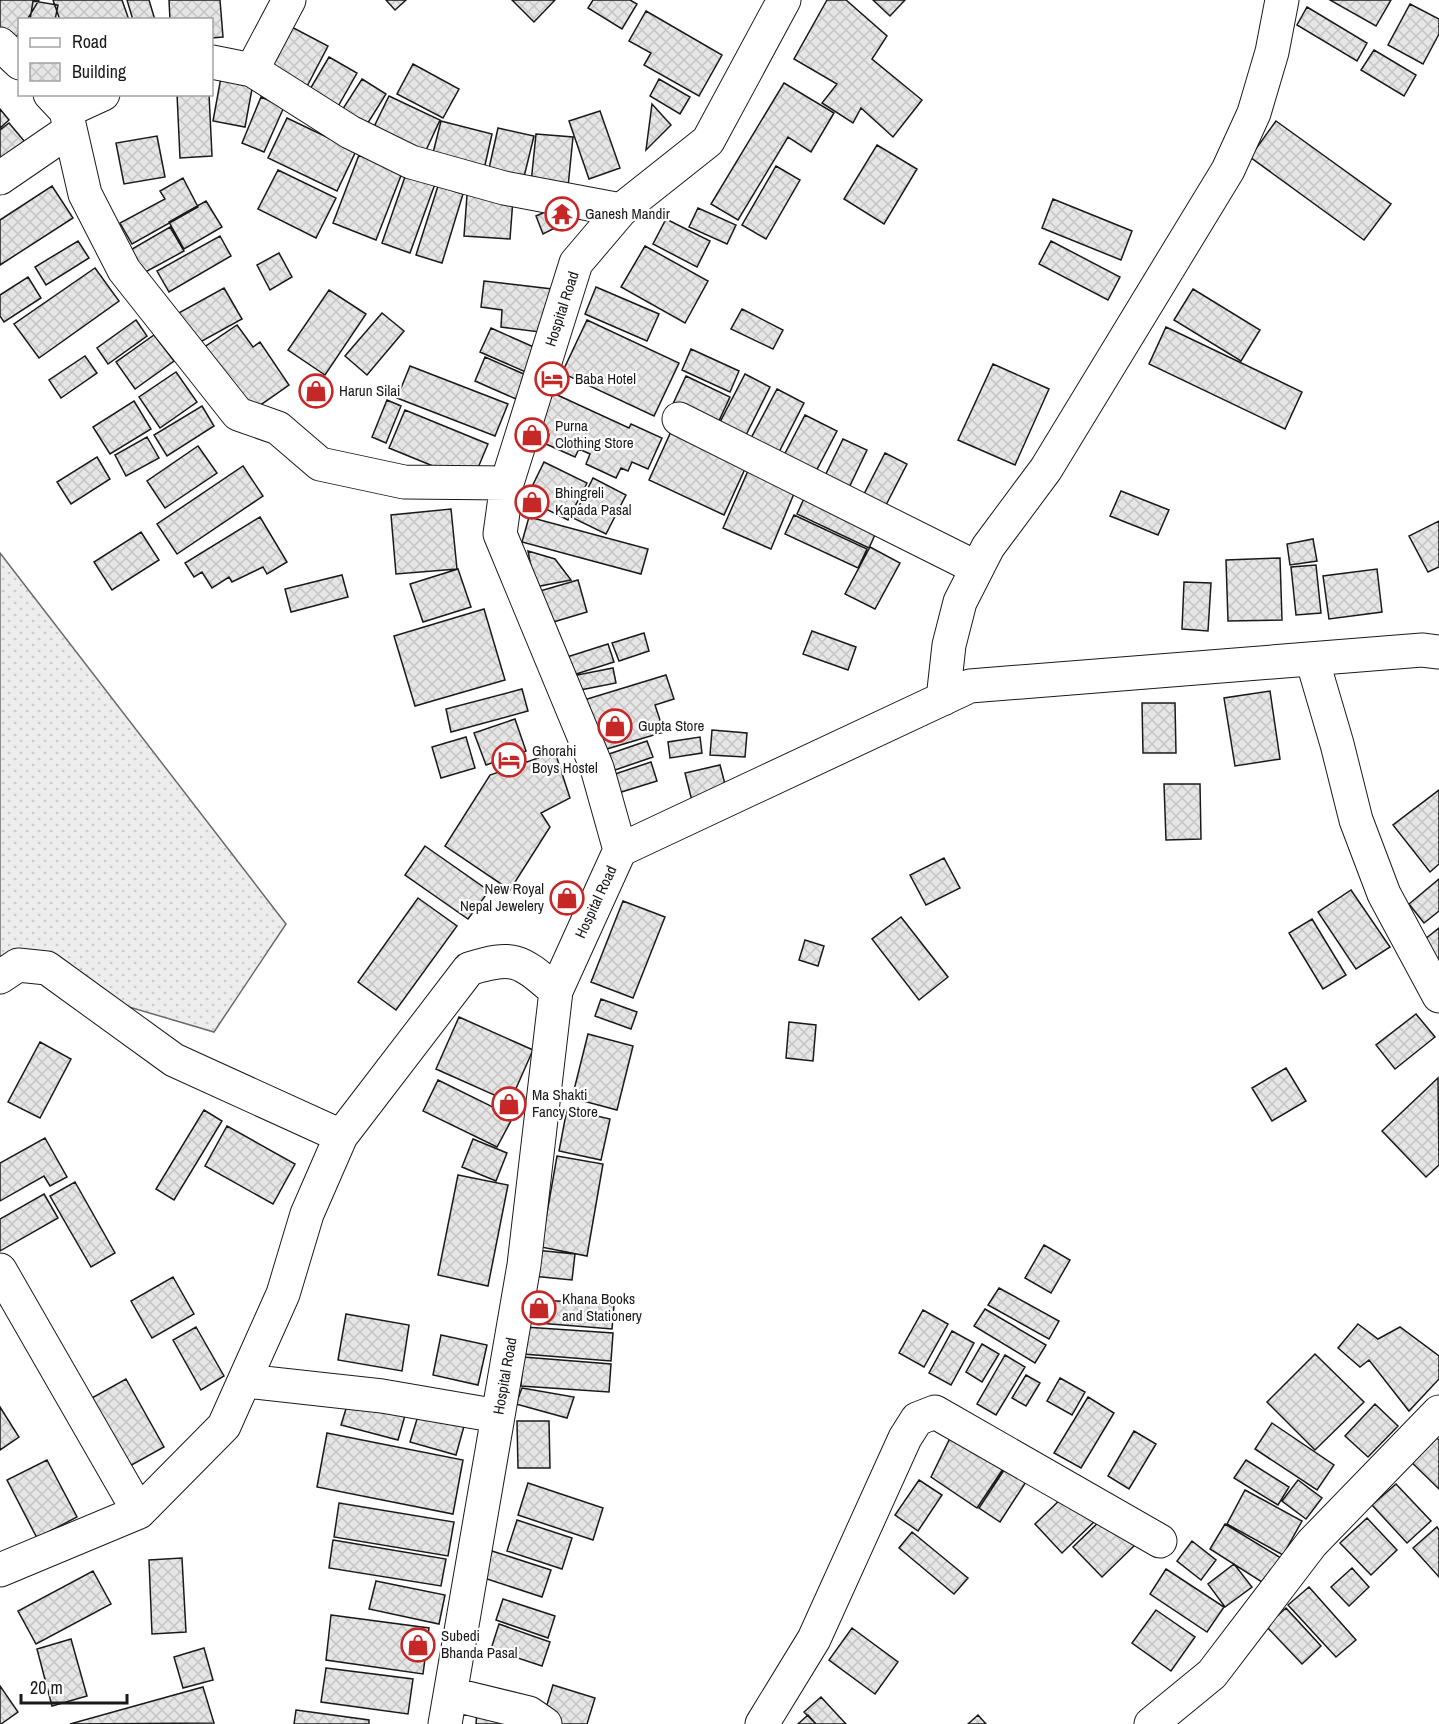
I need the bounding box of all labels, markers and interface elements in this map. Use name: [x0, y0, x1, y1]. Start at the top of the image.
legend: [18, 18, 213, 96]
text: Road: [72, 29, 107, 54]
text: Building: [72, 59, 127, 84]
temple icon: Ganesh Mandir: [544, 196, 580, 232]
place label: Ganesh Mandir: [585, 203, 670, 224]
street label: Hospital Road: [539, 269, 584, 349]
hotel icon: Baba Hotel: [534, 361, 570, 397]
place label: Baba Hotel: [575, 368, 636, 389]
shop icon: Harun Silai: [298, 373, 334, 409]
place label: Harun Silai: [339, 380, 401, 401]
place label: Purna Clothing Store: [555, 415, 634, 453]
shop icon: Purna Clothing Store: [514, 417, 550, 453]
place label: Bhingreli Kapada Pasal: [555, 482, 632, 520]
shop icon: Bhingreli Kapada Pasal: [514, 484, 550, 520]
shop icon: Gupta Store: [597, 708, 633, 744]
place label: Gupta Store: [638, 715, 704, 736]
place label: Ghorahi Boys Hostel: [532, 740, 598, 778]
hotel icon: Ghorahi Boys Hostel: [491, 742, 527, 778]
street label: Hospital Road: [570, 862, 622, 942]
place label: New Royal Nepal Jewelery: [460, 878, 545, 916]
shop icon: New Royal Nepal Jewelery: [549, 880, 585, 916]
place label: Ma Shakti Fancy Store: [532, 1084, 598, 1122]
shop icon: Ma Shakti Fancy Store: [491, 1086, 527, 1122]
place label: Khana Books and Stationery: [562, 1288, 643, 1326]
shop icon: Khana Books and Stationery: [521, 1290, 557, 1326]
street label: Hospital Road: [487, 1336, 522, 1416]
place label: Subedi Bhanda Pasal: [441, 1625, 518, 1663]
shop icon: Subedi Bhanda Pasal: [400, 1627, 436, 1663]
scale bar: [21, 1667, 128, 1705]
text: 20 m: [30, 1675, 63, 1700]

